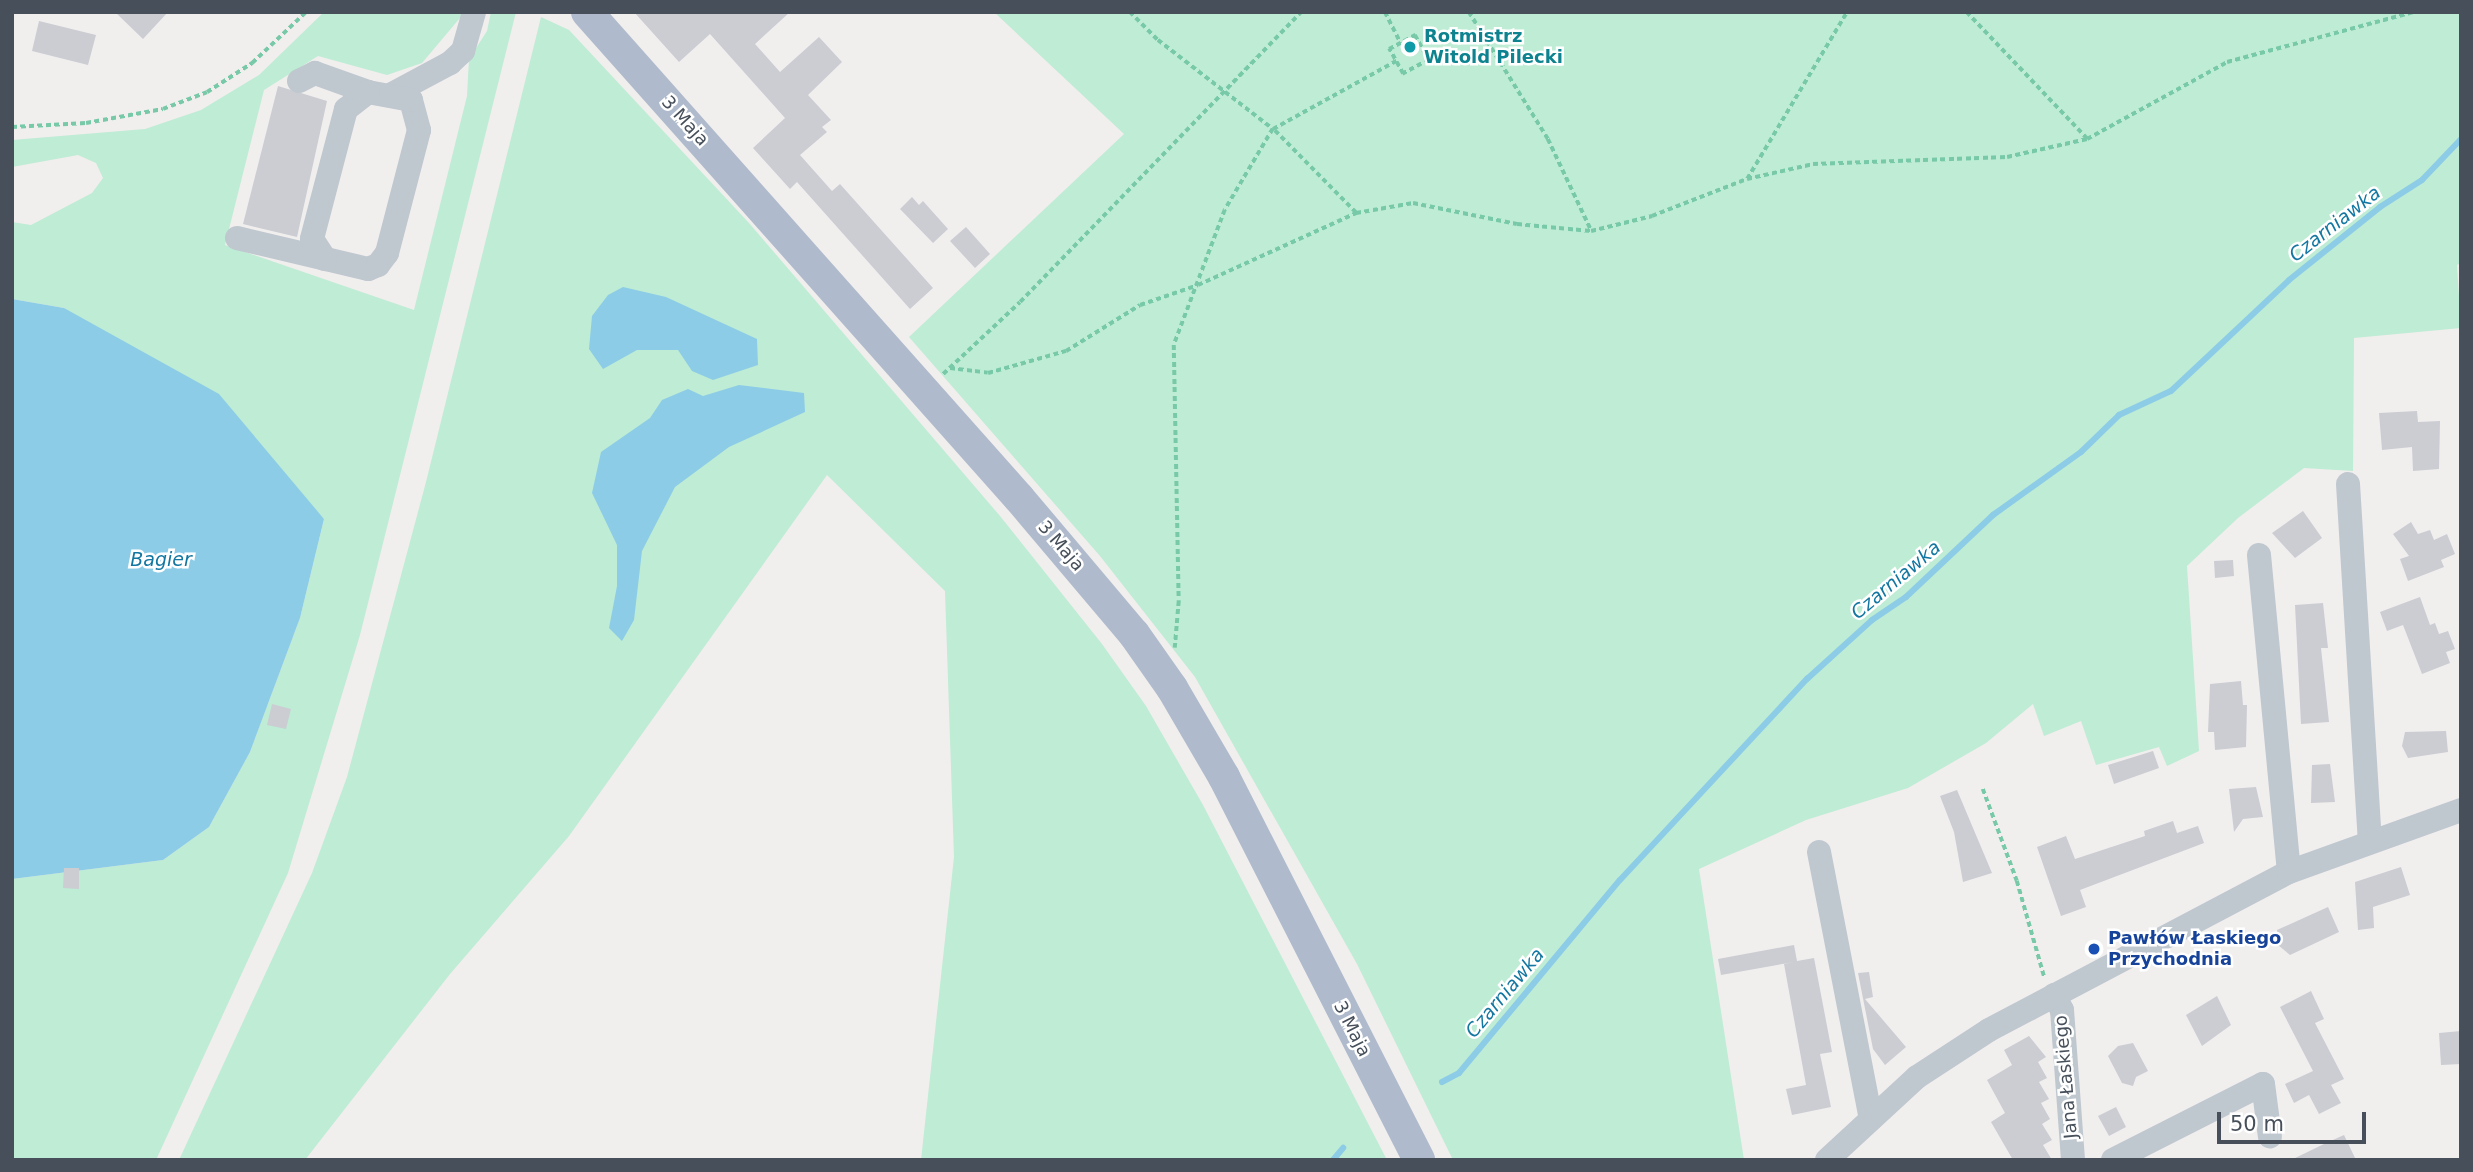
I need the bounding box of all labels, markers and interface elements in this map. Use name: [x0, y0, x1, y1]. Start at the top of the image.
place label: Rotmistrz Witold Pilecki: [1424, 26, 1563, 68]
marker: Rotmistrz Witold Pilecki: [1402, 39, 1418, 55]
street label: 3 Maja: [657, 92, 713, 150]
water label: Czarniawka: [2285, 181, 2385, 267]
street label: 3 Maja: [1033, 516, 1089, 576]
water label: Czarniawka: [1847, 536, 1945, 624]
water label: Bagier: [130, 549, 192, 571]
place label: Pawłów Łaskiego Przychodnia: [2108, 928, 2281, 970]
marker: Pawłów Łaskiego Przychodnia: [2086, 941, 2102, 957]
water label: Czarniawka: [1461, 944, 1549, 1042]
street label: 3 Maja: [1329, 997, 1375, 1061]
street label: Jana Łaskiego: [2050, 1014, 2082, 1140]
scale bar: [2221, 1098, 2370, 1142]
text: 50 m: [2230, 1112, 2284, 1136]

